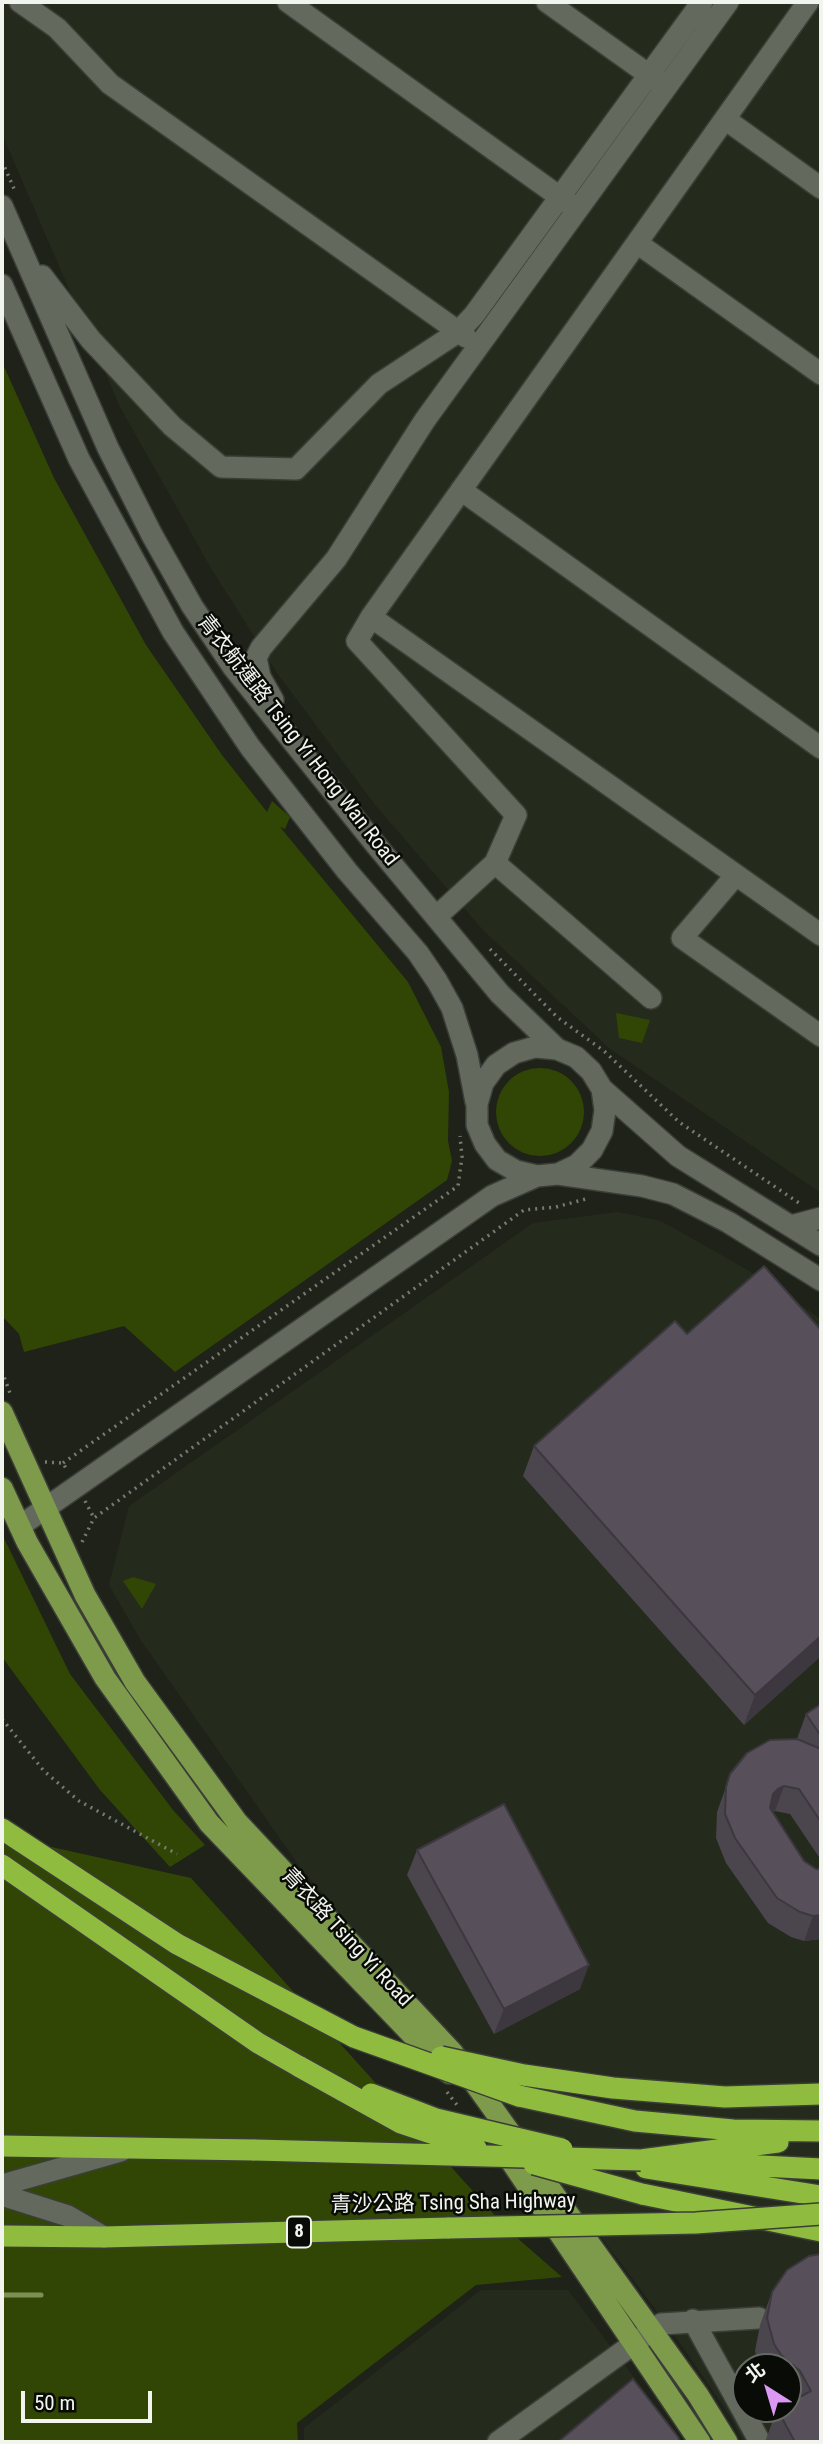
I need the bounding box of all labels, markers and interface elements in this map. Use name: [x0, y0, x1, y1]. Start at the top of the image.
street label: 青衣航運路 Tsing Yi Hong Wan Road: [191, 610, 403, 872]
street label: 青衣路 Tsing Yi Road: [275, 1864, 417, 2012]
street label: 青沙公路 Tsing Sha Highway: [330, 2189, 576, 2219]
road number: 8: [287, 2216, 311, 2248]
north arrow: [732, 2353, 802, 2423]
text: 北: [741, 2358, 770, 2387]
scale bar: [24, 2378, 156, 2422]
text: 50 m: [34, 2391, 75, 2415]

